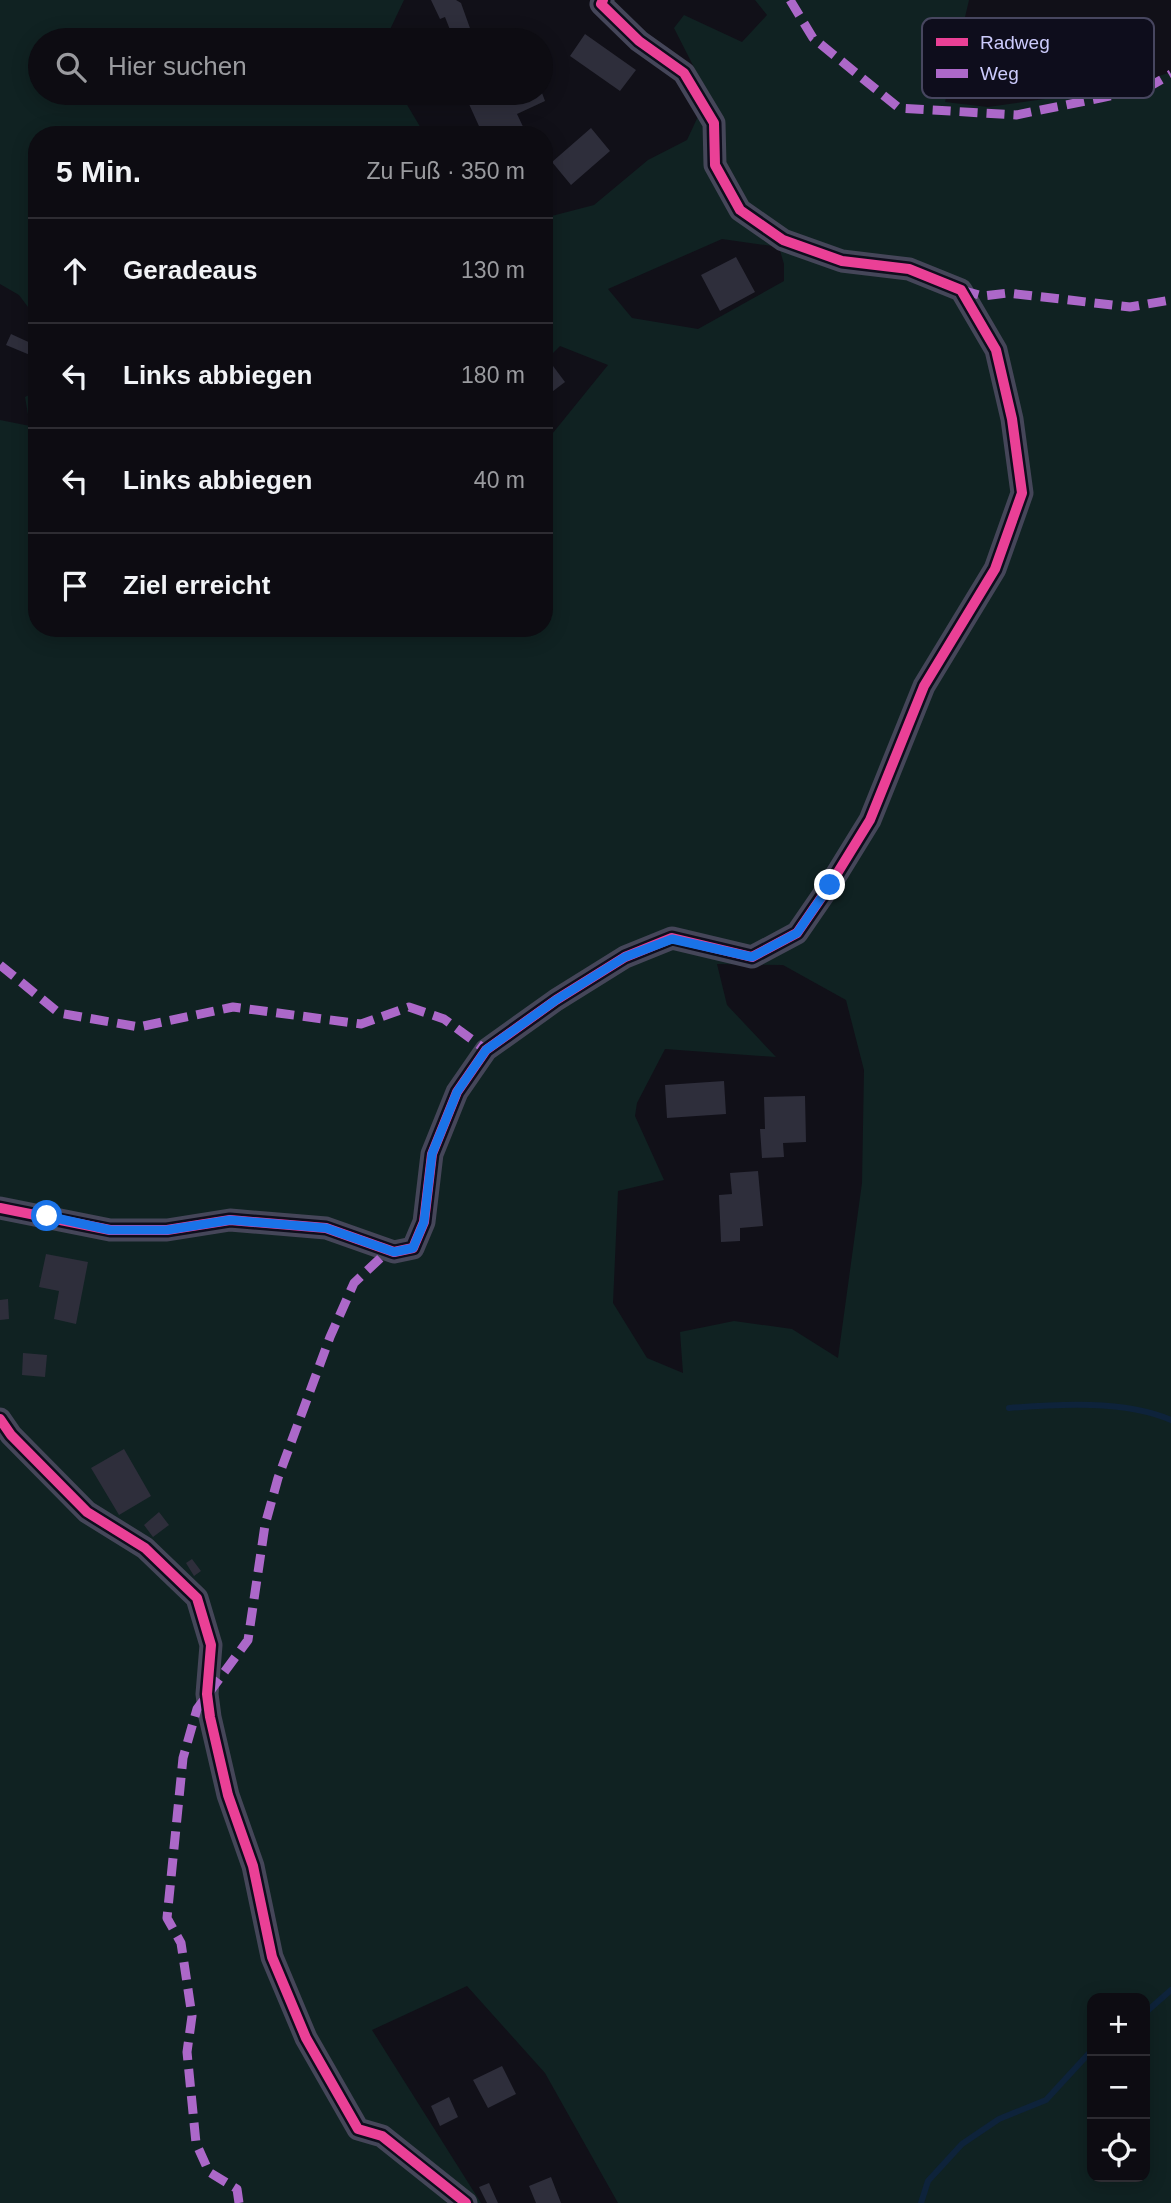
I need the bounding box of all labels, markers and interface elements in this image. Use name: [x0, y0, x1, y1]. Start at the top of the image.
legend: [922, 18, 1154, 98]
search box: [28, 28, 553, 105]
text: Radweg: [980, 32, 1050, 53]
icon: search: [52, 48, 90, 86]
text: Hier suchen: [108, 51, 247, 81]
text: Weg: [980, 63, 1019, 84]
text: 5 Min.: [56, 155, 141, 188]
text: Zu Fuß · 350 m: [367, 158, 525, 184]
icon: ahead: [56, 252, 94, 290]
text: Geradeaus: [123, 255, 257, 285]
text: 130 m: [461, 257, 525, 283]
icon: left: [56, 357, 94, 395]
text: Links abbiegen: [123, 360, 312, 390]
text: 180 m: [461, 362, 525, 388]
icon: left: [56, 462, 94, 500]
text: Links abbiegen: [123, 465, 312, 495]
text: 40 m: [474, 467, 525, 493]
icon: arrive: [56, 567, 94, 605]
text: Ziel erreicht: [123, 570, 270, 600]
route end: [814, 869, 845, 900]
route start: [31, 1200, 62, 1231]
map controls: [1087, 1993, 1150, 2182]
button: +: [1087, 1993, 1150, 2056]
button: −: [1087, 2056, 1150, 2119]
button: locate: [1087, 2119, 1150, 2182]

